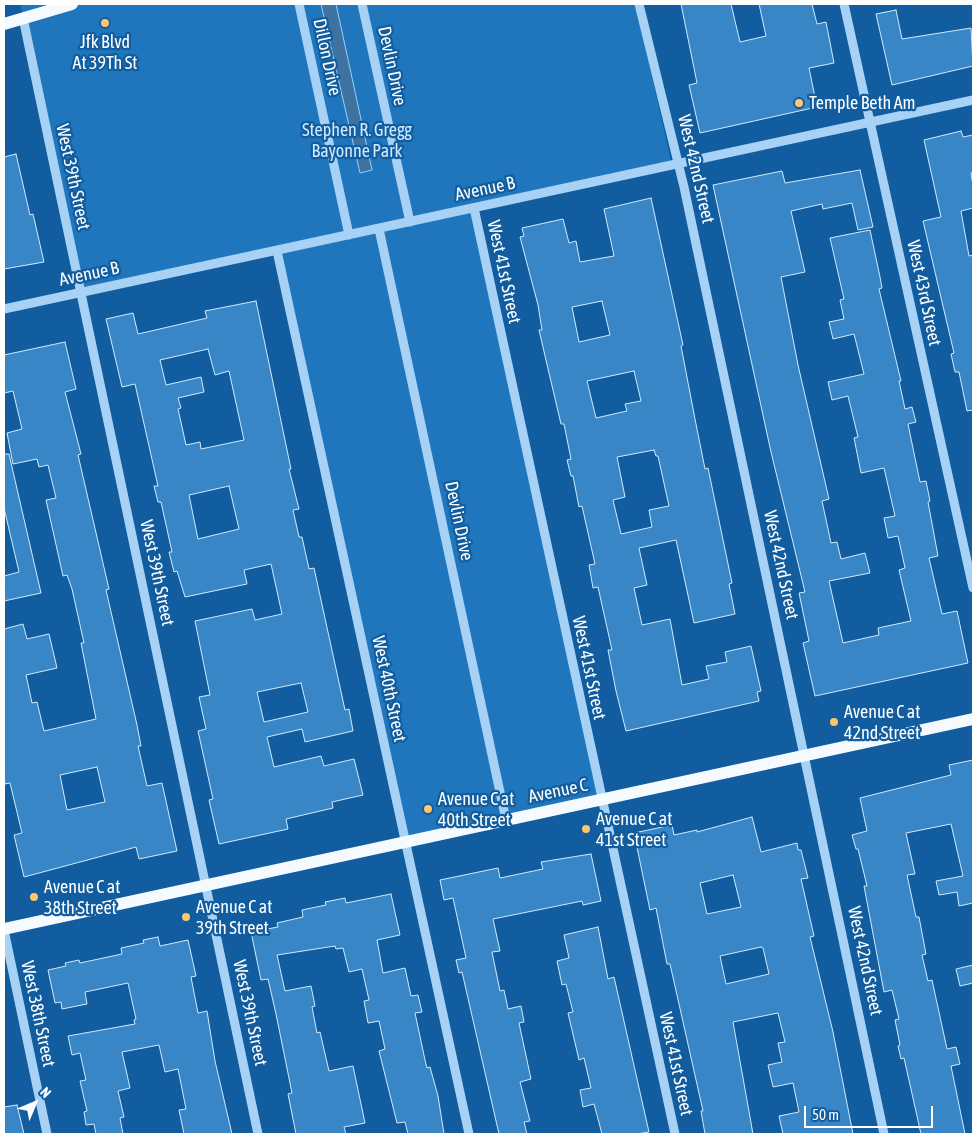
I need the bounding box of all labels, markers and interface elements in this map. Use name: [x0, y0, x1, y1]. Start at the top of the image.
marker: Jfk Blvd At 39Th St: [99, 17, 111, 29]
street label: Dillon Drive: [308, 17, 346, 97]
street label: Devlin Drive: [373, 24, 411, 108]
place label: Jfk Blvd At 39Th St: [73, 31, 137, 74]
place label: Temple Beth Am: [809, 92, 916, 114]
marker: Temple Beth Am: [793, 97, 805, 109]
street label: West 42nd Street: [673, 113, 719, 225]
park label: Stephen R. Gregg Bayonne Park: [302, 119, 412, 162]
street label: West 39th Street: [51, 122, 95, 232]
street label: Avenue B: [453, 172, 517, 206]
street label: West 41st Street: [483, 218, 525, 326]
street label: West 43rd Street: [902, 238, 946, 348]
street label: Avenue B: [57, 257, 121, 291]
street label: Devlin Drive: [440, 479, 478, 563]
street label: West 42nd Street: [759, 509, 803, 621]
street label: West 39th Street: [135, 518, 179, 628]
street label: West 41st Street: [568, 614, 610, 722]
street label: West 40th Street: [367, 634, 411, 744]
place label: Avenue C at 42nd Street: [844, 701, 920, 744]
marker: Avenue C at 42nd Street: [828, 716, 840, 728]
street label: Avenue C: [526, 774, 590, 808]
place label: Avenue C at 40th Street: [438, 788, 514, 831]
marker: Avenue C at 40th Street: [422, 803, 434, 815]
place label: Avenue C at 41st Street: [596, 808, 672, 851]
marker: Avenue C at 41st Street: [580, 823, 592, 835]
place label: Avenue C at 38th Street: [44, 876, 120, 919]
marker: Avenue C at 38th Street: [28, 891, 40, 903]
place label: Avenue C at 39th Street: [196, 896, 272, 939]
street label: West 42nd Street: [843, 905, 887, 1017]
marker: Avenue C at 39th Street: [180, 911, 192, 923]
street label: West 39th Street: [228, 958, 272, 1068]
street label: West 38th Street: [16, 959, 60, 1069]
street label: West 41st Street: [655, 1010, 697, 1118]
north arrow: [10, 1078, 60, 1128]
text: N: [37, 1084, 54, 1101]
scale bar: [807, 1096, 936, 1128]
text: 50 m: [812, 1106, 839, 1123]

